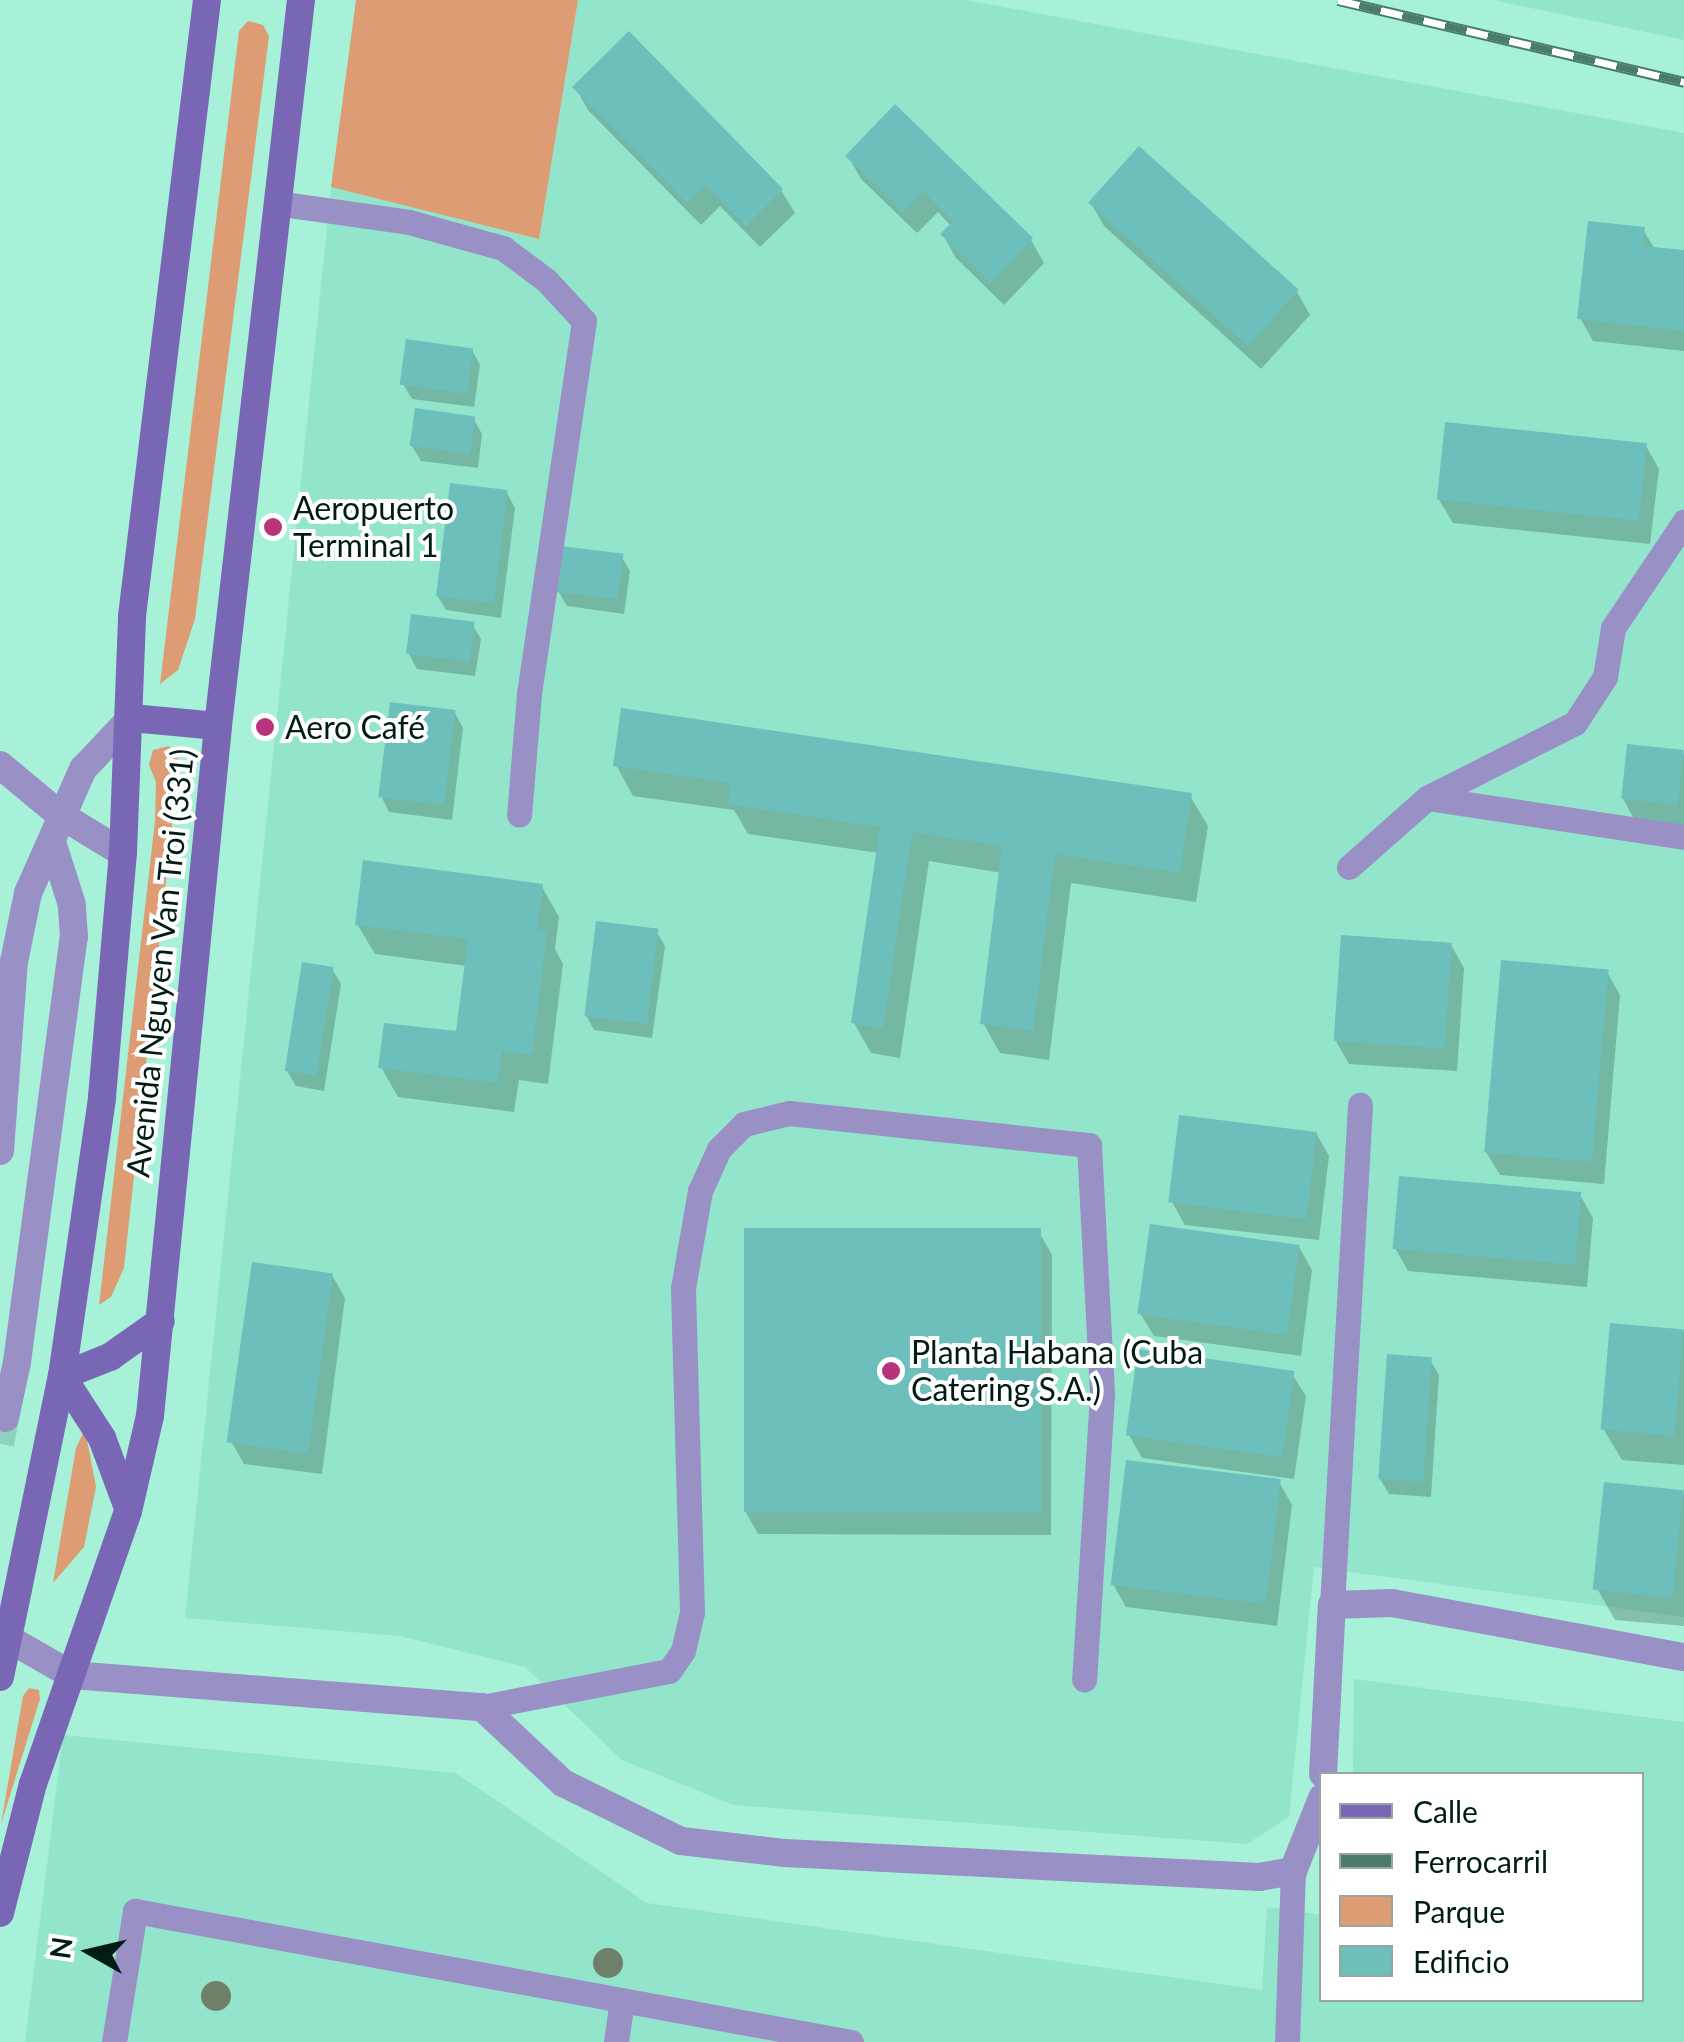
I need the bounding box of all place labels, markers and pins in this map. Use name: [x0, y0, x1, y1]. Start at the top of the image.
place label: Aeropuerto Terminal 1: [293, 490, 454, 565]
marker: Aeropuerto Terminal 1: [262, 516, 284, 538]
place label: Aero Café: [285, 708, 425, 746]
marker: Aero Café: [254, 716, 276, 738]
place label: Planta Habana (Cuba Catering S.A.): [911, 1334, 1203, 1409]
marker: Planta Habana (Cuba Catering S.A.): [880, 1360, 902, 1382]

